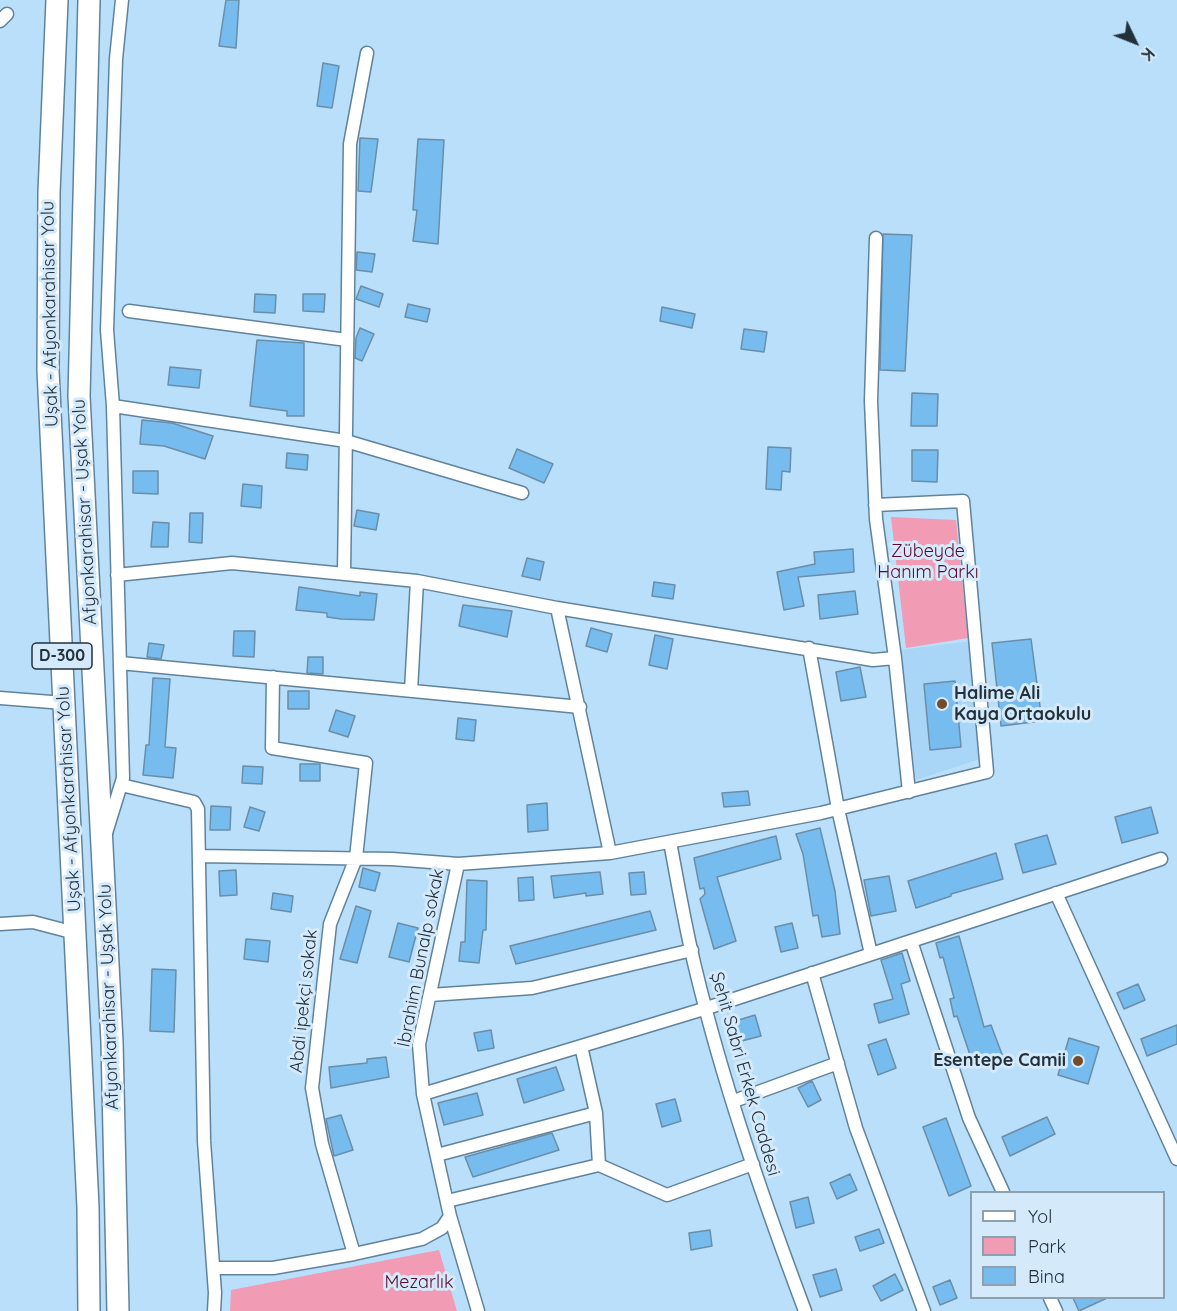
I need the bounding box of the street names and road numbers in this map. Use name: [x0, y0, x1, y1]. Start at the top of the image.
street label: Uşak - Afyonkarahisar Yolu: [37, 201, 63, 427]
street label: Afyonkarahisar - Uşak Yolu: [68, 398, 102, 626]
road number: D-300: [32, 643, 92, 669]
street label: Uşak - Afyonkarahisar Yolu: [52, 685, 86, 913]
street label: İbrahim Bunalp sokak: [393, 867, 449, 1049]
street label: Afyonkarahisar - Uşak Yolu: [94, 884, 124, 1110]
street label: Abdi ipekçi sokak: [286, 928, 322, 1074]
street label: Şehit Sabri Erkek Caddesi: [706, 970, 784, 1178]

